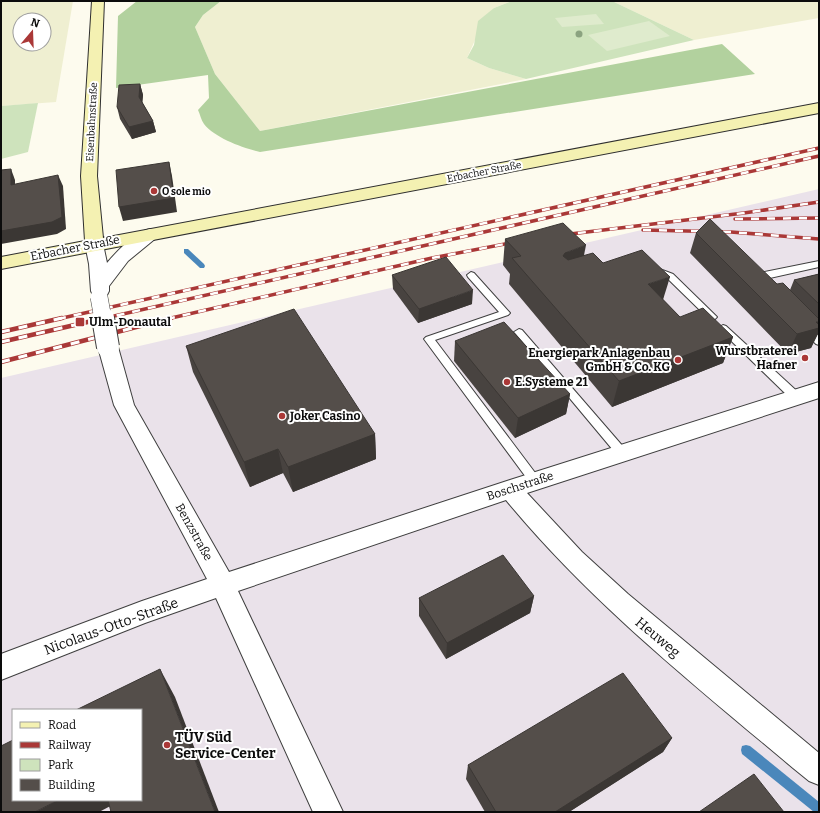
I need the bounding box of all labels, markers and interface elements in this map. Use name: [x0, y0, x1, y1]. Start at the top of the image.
north arrow: [12, 12, 52, 52]
text: N: [29, 15, 42, 31]
street label: Eisenbahnstraße: [84, 82, 100, 162]
street label: Erbacher Straße: [446, 159, 522, 185]
marker: O sole mio: [149, 186, 159, 196]
place label: O sole mio: [162, 186, 211, 198]
street label: Erbacher Straße: [29, 232, 121, 264]
place label: Ulm-Donautal: [89, 315, 171, 329]
marker: Ulm-Donautal: [74, 316, 86, 328]
place label: Wurstbraterei Hafner: [715, 344, 797, 372]
place label: Energiepark Anlagenbau GmbH & Co. KG: [528, 346, 670, 374]
marker: Wurstbraterei Hafner: [800, 353, 810, 363]
marker: Energiepark Anlagenbau GmbH & Co. KG: [673, 355, 683, 365]
place label: E.Systeme 21: [515, 375, 588, 389]
marker: E.Systeme 21: [502, 377, 512, 387]
place label: Joker Casino: [289, 409, 361, 423]
marker: Joker Casino: [277, 411, 287, 421]
street label: Boschstraße: [485, 469, 555, 503]
street label: Benzstraße: [173, 501, 215, 563]
street label: Nicolaus-Otto-Straße: [42, 594, 181, 659]
street label: Heuweg: [632, 614, 684, 661]
legend: [12, 709, 142, 801]
text: Road: [48, 718, 76, 732]
place label: TÜV Süd Service-Center: [175, 728, 276, 762]
text: Railway: [48, 738, 92, 752]
marker: TÜV Süd Service-Center: [162, 740, 172, 750]
text: Park: [48, 758, 74, 772]
text: Building: [48, 778, 95, 792]

